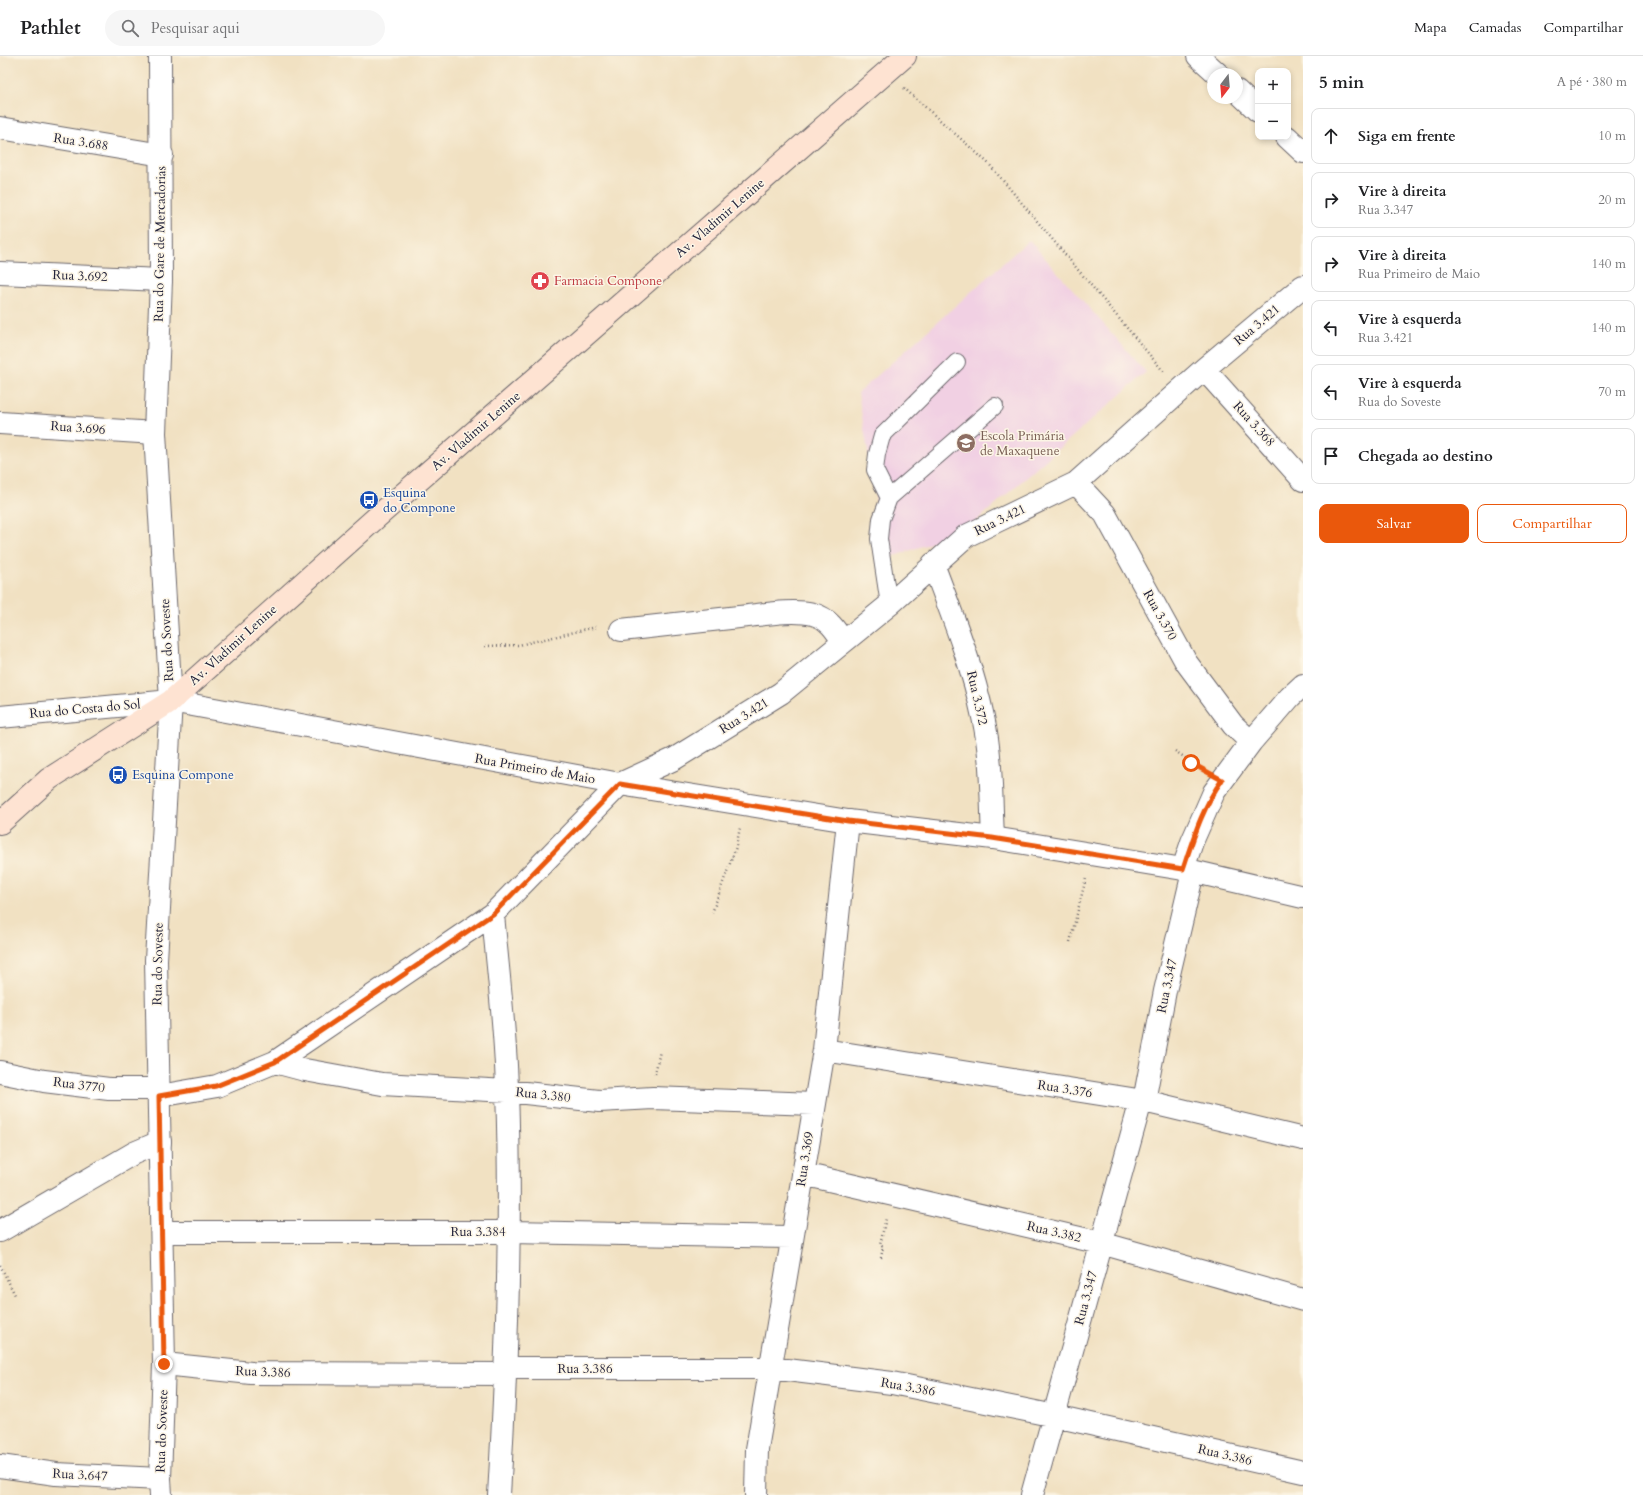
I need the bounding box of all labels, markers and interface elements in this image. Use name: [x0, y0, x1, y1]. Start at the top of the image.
search box: [105, 10, 385, 46]
text: Pathlet: [20, 15, 81, 41]
icon: search: [119, 17, 141, 39]
text: Pesquisar aqui: [151, 18, 240, 38]
text: Mapa: [1414, 18, 1447, 37]
text: Camadas: [1469, 18, 1522, 37]
text: Compartilhar: [1544, 18, 1623, 37]
north arrow: [1207, 68, 1243, 104]
map controls: [1255, 68, 1291, 140]
button: +: [1255, 68, 1291, 104]
text: 5 min: [1319, 71, 1364, 94]
text: A pé · 380 m: [1557, 73, 1627, 91]
button: −: [1255, 104, 1291, 140]
icon: ahead: [1320, 125, 1342, 147]
text: Siga em frente: [1358, 126, 1456, 146]
text: 10 m: [1598, 127, 1626, 145]
street label: Rua 3.688: [52, 129, 110, 155]
street label: Rua do Gare de Mercadorias: [150, 166, 170, 322]
street label: Av. Vladimir Lenine: [672, 174, 768, 262]
text: Vire à direita: [1358, 181, 1446, 201]
icon: right: [1320, 189, 1342, 211]
text: 20 m: [1598, 191, 1626, 209]
text: Rua 3.347: [1358, 201, 1413, 219]
text: Vire à direita: [1358, 245, 1446, 265]
icon: right: [1320, 253, 1342, 275]
text: 140 m: [1592, 255, 1626, 273]
text: Rua Primeiro de Maio: [1358, 265, 1480, 283]
street label: Rua 3.692: [52, 266, 108, 286]
pharmacy icon: Farmacia Compone: [529, 270, 551, 292]
place label: Farmacia Compone: [554, 272, 662, 290]
street label: Rua 3.421: [1230, 300, 1284, 350]
text: Vire à esquerda: [1358, 309, 1462, 329]
icon: left: [1320, 317, 1342, 339]
text: 140 m: [1592, 319, 1626, 337]
text: Rua 3.421: [1358, 329, 1413, 347]
text: Vire à esquerda: [1358, 373, 1462, 393]
icon: left: [1320, 381, 1342, 403]
text: 70 m: [1598, 383, 1626, 401]
street label: Av. Vladimir Lenine: [428, 387, 524, 475]
text: Rua do Soveste: [1358, 393, 1441, 411]
street label: Rua 3.368: [1229, 397, 1279, 451]
street label: Rua 3.696: [50, 417, 106, 439]
place label: Escola Primária de Maxaquene: [980, 427, 1065, 460]
school or university icon: Escola Primária de Maxaquene: [955, 432, 977, 454]
icon: arrive: [1320, 445, 1342, 467]
text: Chegada ao destino: [1358, 446, 1493, 466]
place label: Esquina do Compone: [383, 484, 456, 517]
bus stop icon: Esquina do Compone: [358, 489, 380, 511]
street label: Rua 3.421: [971, 500, 1029, 540]
button: Salvar: [1319, 504, 1469, 543]
button: Compartilhar: [1477, 504, 1627, 543]
street label: Rua 3.370: [1139, 587, 1181, 644]
street label: Rua do Soveste: [156, 598, 178, 682]
street label: Av. Vladimir Lenine: [185, 601, 281, 689]
street label: Rua 3.372: [962, 669, 992, 727]
street label: Rua 3.421: [716, 694, 772, 738]
street label: Rua do Costa do Sol: [29, 695, 142, 723]
street label: Rua Primeiro de Maio: [473, 750, 597, 788]
route start: [1182, 754, 1200, 772]
bus stop icon: Esquina Compone: [107, 764, 129, 786]
place label: Esquina Compone: [132, 766, 234, 784]
street label: Rua do Soveste: [148, 922, 168, 1006]
street label: Rua 3.347: [1152, 957, 1182, 1015]
street label: Rua 3770: [52, 1073, 106, 1097]
street label: Rua 3.376: [1036, 1076, 1094, 1102]
street label: Rua 3.380: [515, 1083, 572, 1107]
street label: Rua 3.369: [792, 1130, 818, 1188]
street label: Rua 3.382: [1025, 1217, 1083, 1247]
street label: Rua 3.384: [450, 1223, 506, 1241]
street label: Rua 3.347: [1070, 1269, 1102, 1327]
route end: [155, 1355, 173, 1373]
street label: Rua 3.386: [557, 1360, 613, 1378]
street label: Rua 3.386: [235, 1362, 291, 1382]
street label: Rua 3.386: [879, 1373, 937, 1401]
street label: Rua do Soveste: [152, 1389, 172, 1473]
street label: Rua 3.386: [1196, 1440, 1254, 1470]
street label: Rua 3.647: [52, 1465, 108, 1485]

